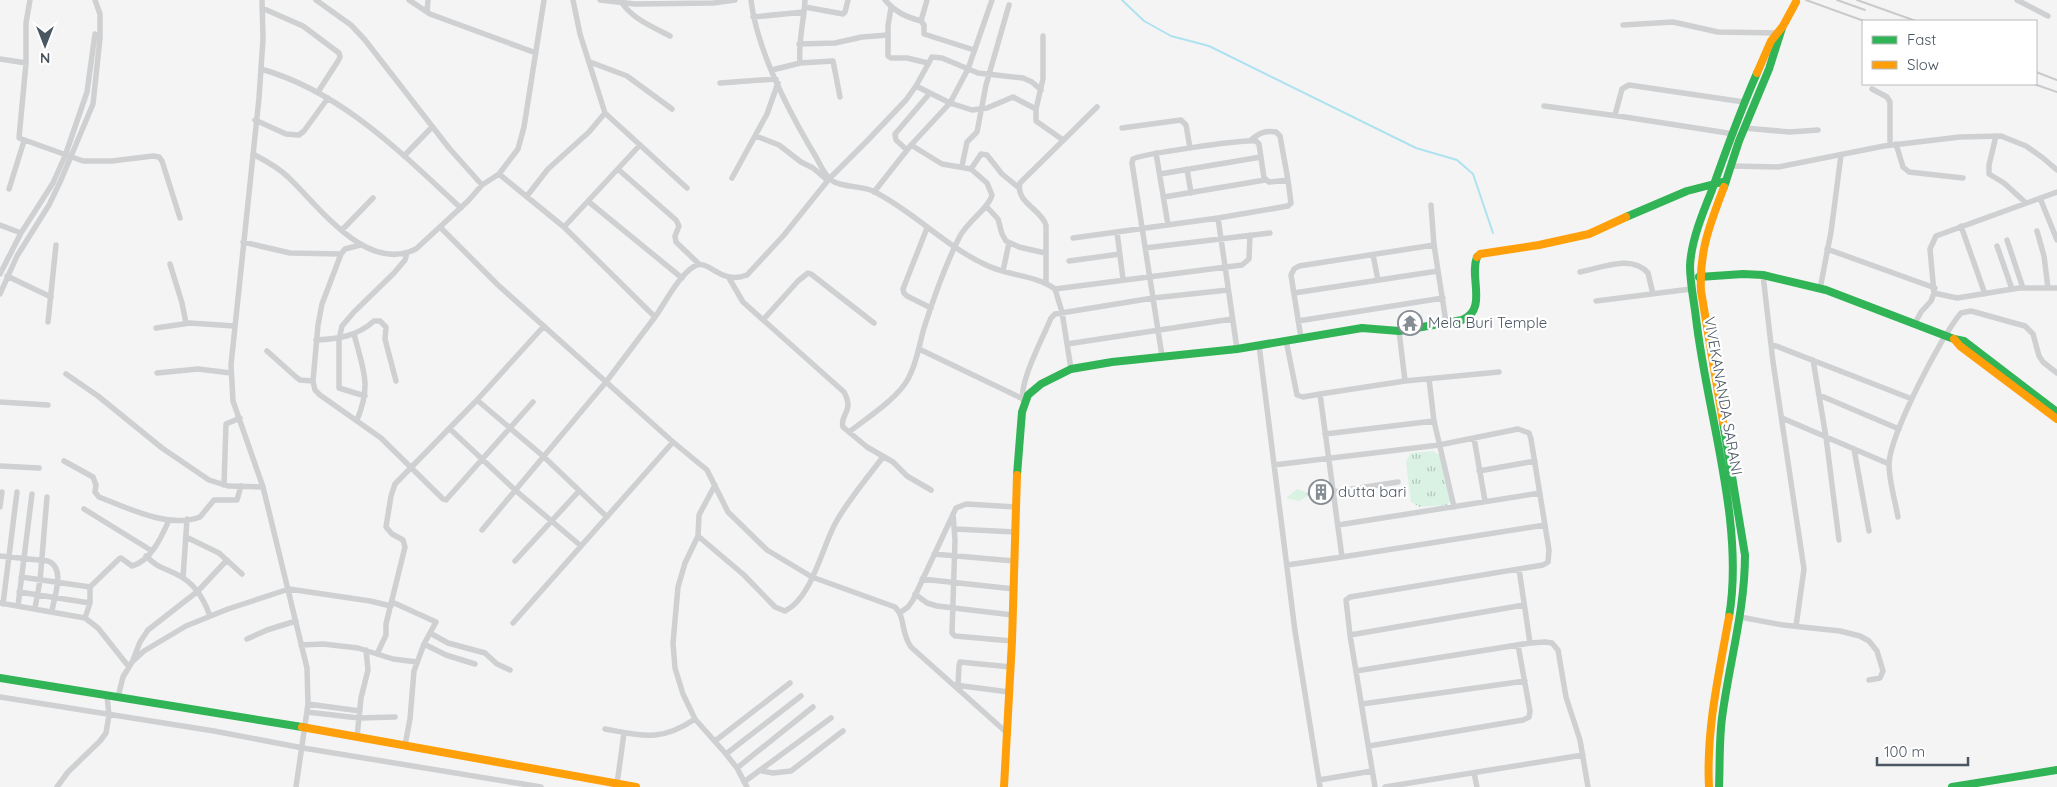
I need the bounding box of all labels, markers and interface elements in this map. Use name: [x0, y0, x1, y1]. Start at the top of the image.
north arrow: [20, 20, 70, 70]
legend: [1862, 20, 2037, 85]
text: Fast: [1907, 30, 1936, 49]
text: N: [40, 49, 50, 67]
text: Slow: [1907, 55, 1939, 74]
temple icon: Mela Buri Temple: [1397, 310, 1423, 336]
place label: Mela Buri Temple: [1428, 313, 1547, 332]
street label: VIVEKANANDA SARANI: [1700, 315, 1747, 477]
building icon: dutta bari: [1308, 479, 1334, 505]
place label: dutta bari: [1338, 482, 1406, 501]
scale bar: [1877, 734, 1968, 766]
text: 100 m: [1884, 742, 1925, 761]

